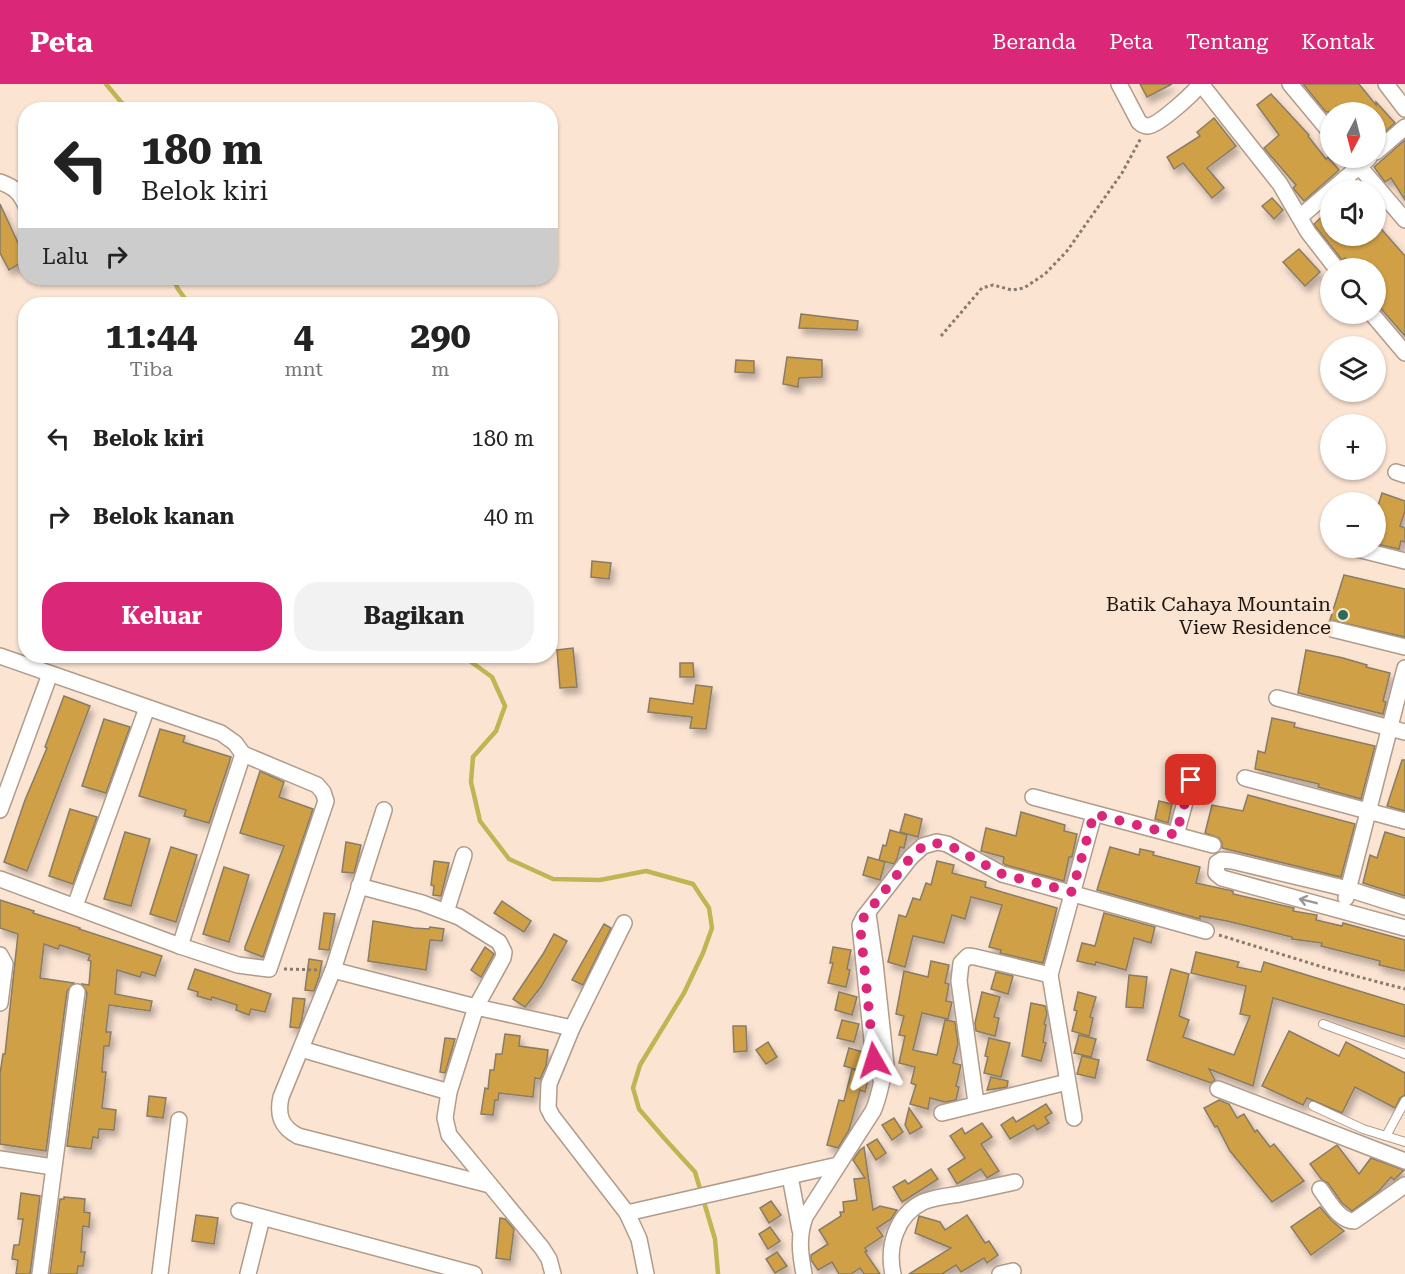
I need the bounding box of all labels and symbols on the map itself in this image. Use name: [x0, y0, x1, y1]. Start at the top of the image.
north arrow: [1320, 102, 1386, 168]
place label: Batik Cahaya Mountain View Residence: [1106, 592, 1331, 639]
marker: Batik Cahaya Mountain View Residence: [1336, 608, 1350, 622]
pin: [1165, 754, 1216, 805]
one-way arrow: [1299, 894, 1318, 906]
position arrow: [842, 1028, 906, 1092]

